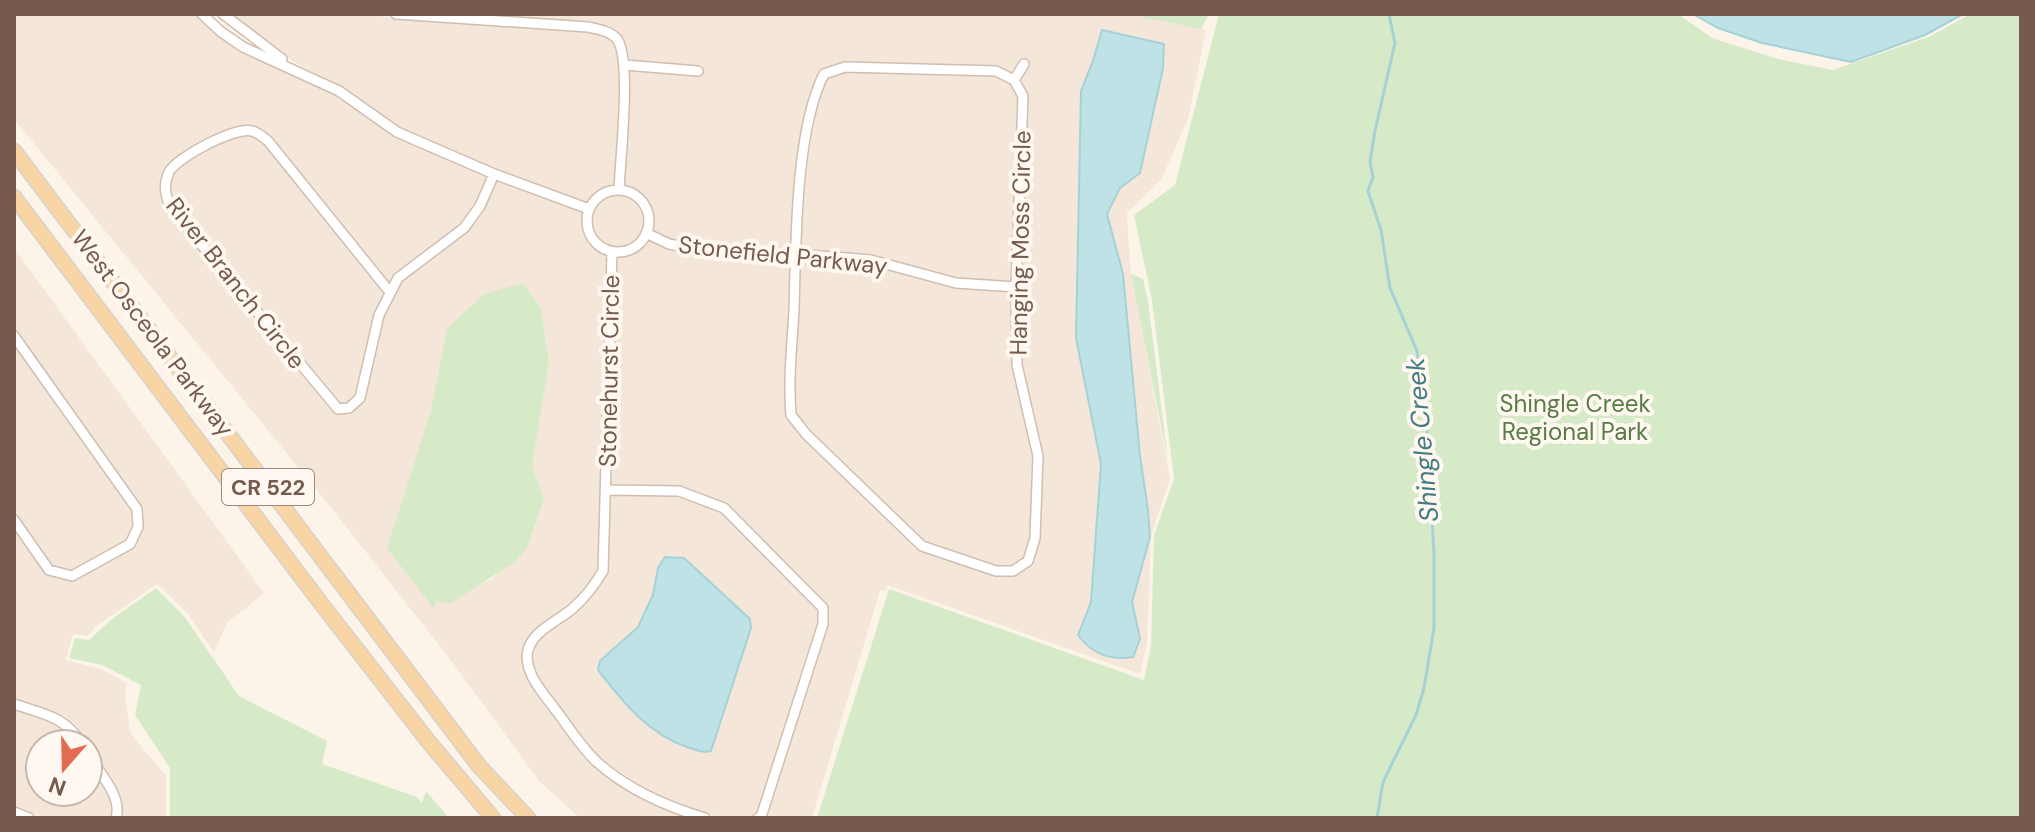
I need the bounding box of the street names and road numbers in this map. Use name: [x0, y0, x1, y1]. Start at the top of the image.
street label: Hanging Moss Circle: [1003, 130, 1037, 356]
street label: River Branch Circle: [159, 191, 313, 375]
street label: West Osceola Parkway: [65, 223, 241, 443]
street label: Stonefield Parkway: [677, 229, 889, 281]
street label: Stonehurst Circle: [592, 275, 626, 467]
road number: CR 522: [222, 469, 314, 505]

